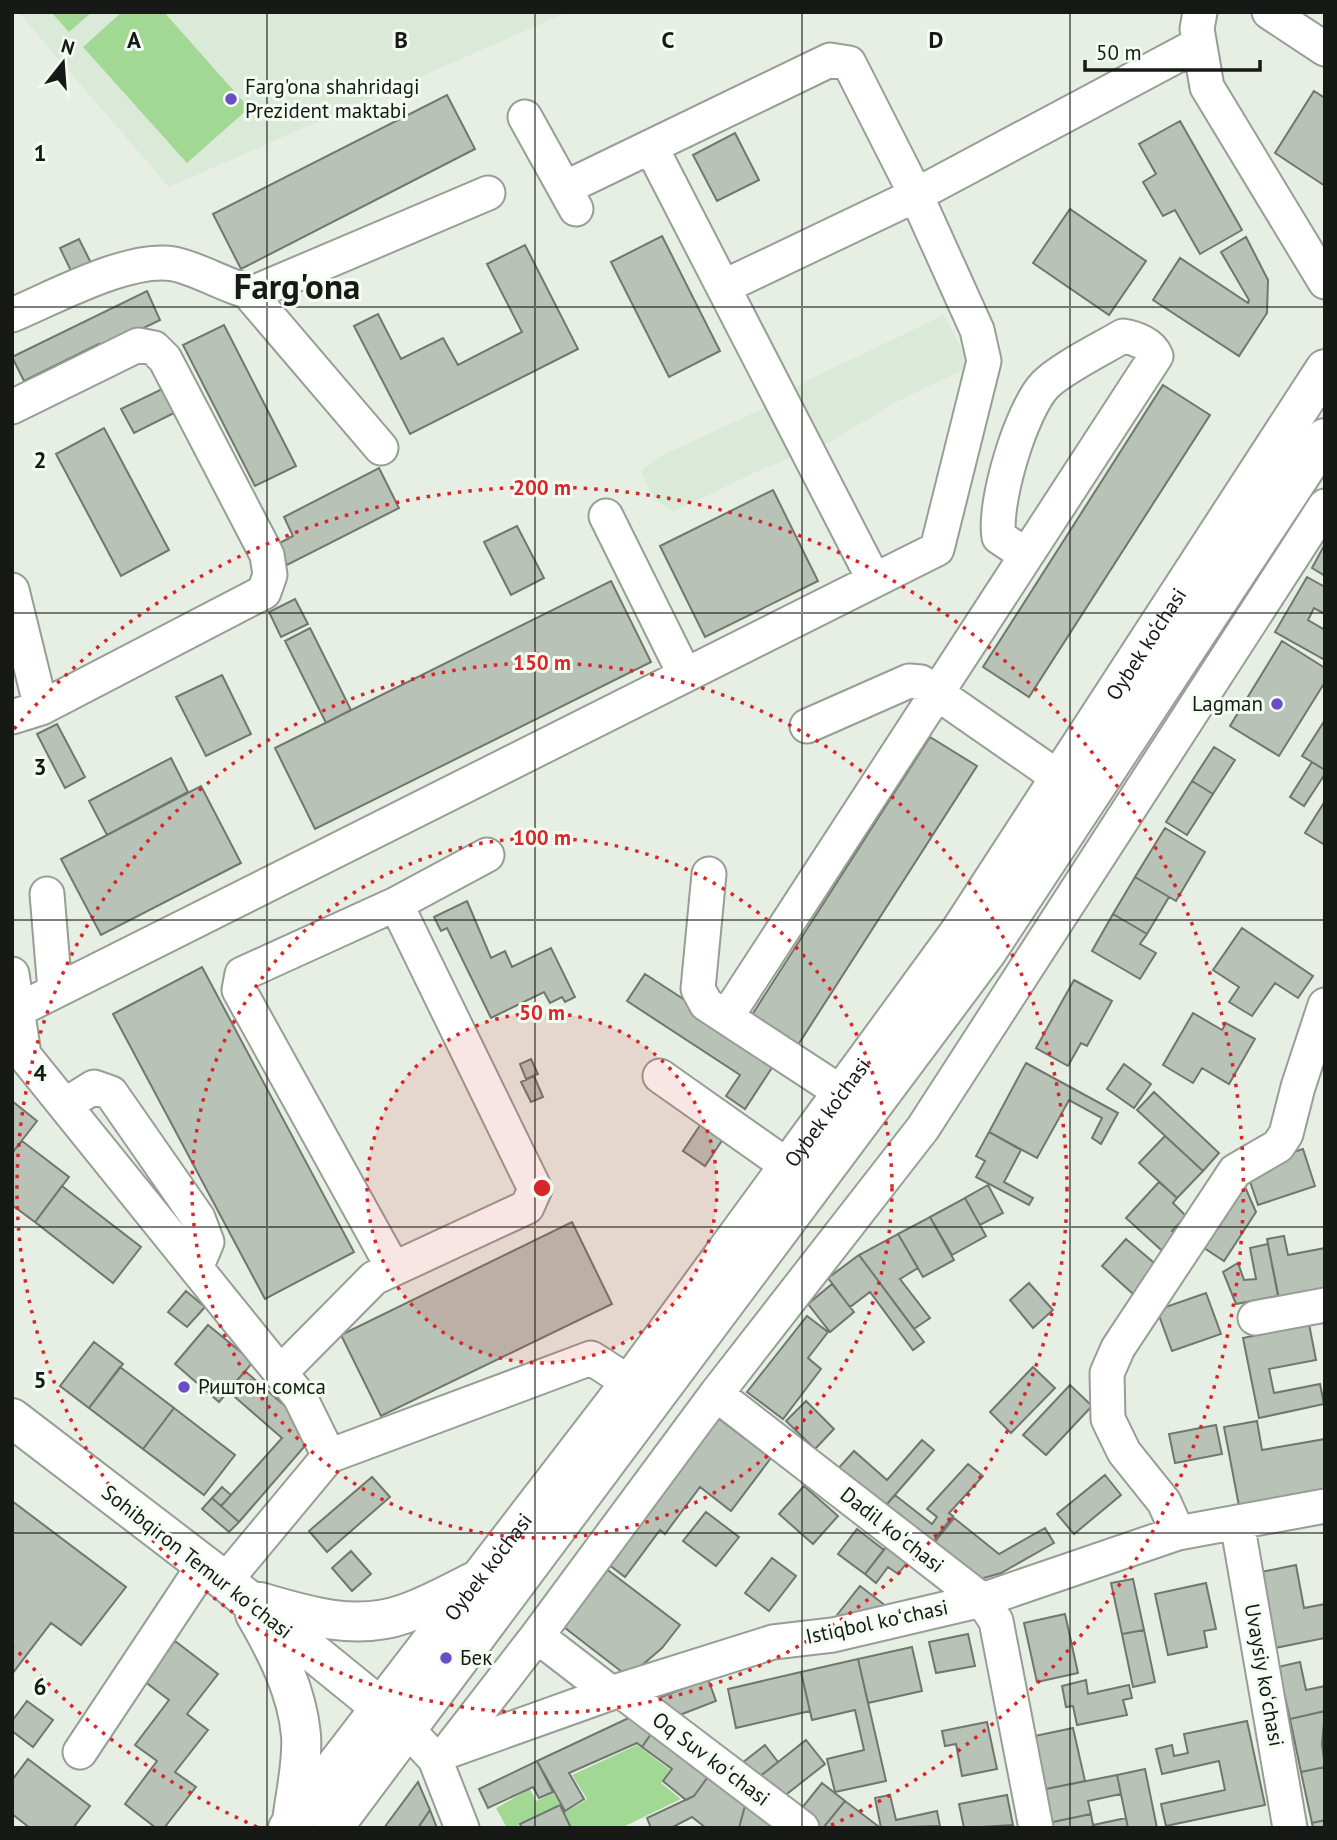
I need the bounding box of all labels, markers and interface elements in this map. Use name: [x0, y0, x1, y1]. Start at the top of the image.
text: A: [127, 25, 141, 54]
text: B: [394, 25, 408, 54]
text: C: [662, 25, 675, 54]
text: D: [929, 25, 943, 54]
north arrow: [28, 28, 98, 98]
scale bar: [1085, 28, 1260, 72]
text: N: [58, 33, 77, 60]
text: 50 m: [1096, 39, 1142, 66]
place label: Farg'ona shahridagi Prezident maktabi: [245, 73, 420, 124]
marker: Farg'ona shahridagi Prezident maktabi: [223, 91, 239, 107]
text: 1: [33, 138, 47, 167]
district label: Farg'ona: [234, 263, 360, 309]
text: 2: [33, 445, 47, 474]
text: 200 m: [513, 474, 571, 501]
street label: Oybek ko‘chasi: [1100, 583, 1192, 705]
text: 150 m: [513, 649, 571, 676]
place label: Lagman: [1192, 690, 1263, 717]
marker: Lagman: [1269, 696, 1285, 712]
text: 3: [33, 752, 47, 781]
text: 100 m: [513, 824, 571, 851]
text: 50 m: [519, 999, 565, 1026]
street label: Oybek ko‘chasi: [778, 1053, 876, 1172]
text: 4: [33, 1058, 47, 1087]
centre of rings: [530, 1176, 554, 1200]
text: 5: [33, 1365, 47, 1394]
place label: Риштон сомса: [198, 1373, 326, 1400]
marker: Риштон сомса: [176, 1379, 192, 1395]
street label: Sohibqiron Temur koʻchasi: [96, 1479, 298, 1645]
street label: Dadil koʻchasi: [835, 1481, 950, 1579]
street label: Oybek ko‘chasi: [438, 1508, 538, 1626]
street label: Istiqbol koʻchasi: [803, 1593, 951, 1650]
street label: Uvaysiy koʻchasi: [1239, 1601, 1290, 1749]
place label: Бек: [460, 1644, 492, 1671]
marker: Бек: [438, 1650, 454, 1666]
text: 6: [33, 1672, 47, 1701]
street label: Oq Suv koʻchasi: [647, 1706, 775, 1812]

